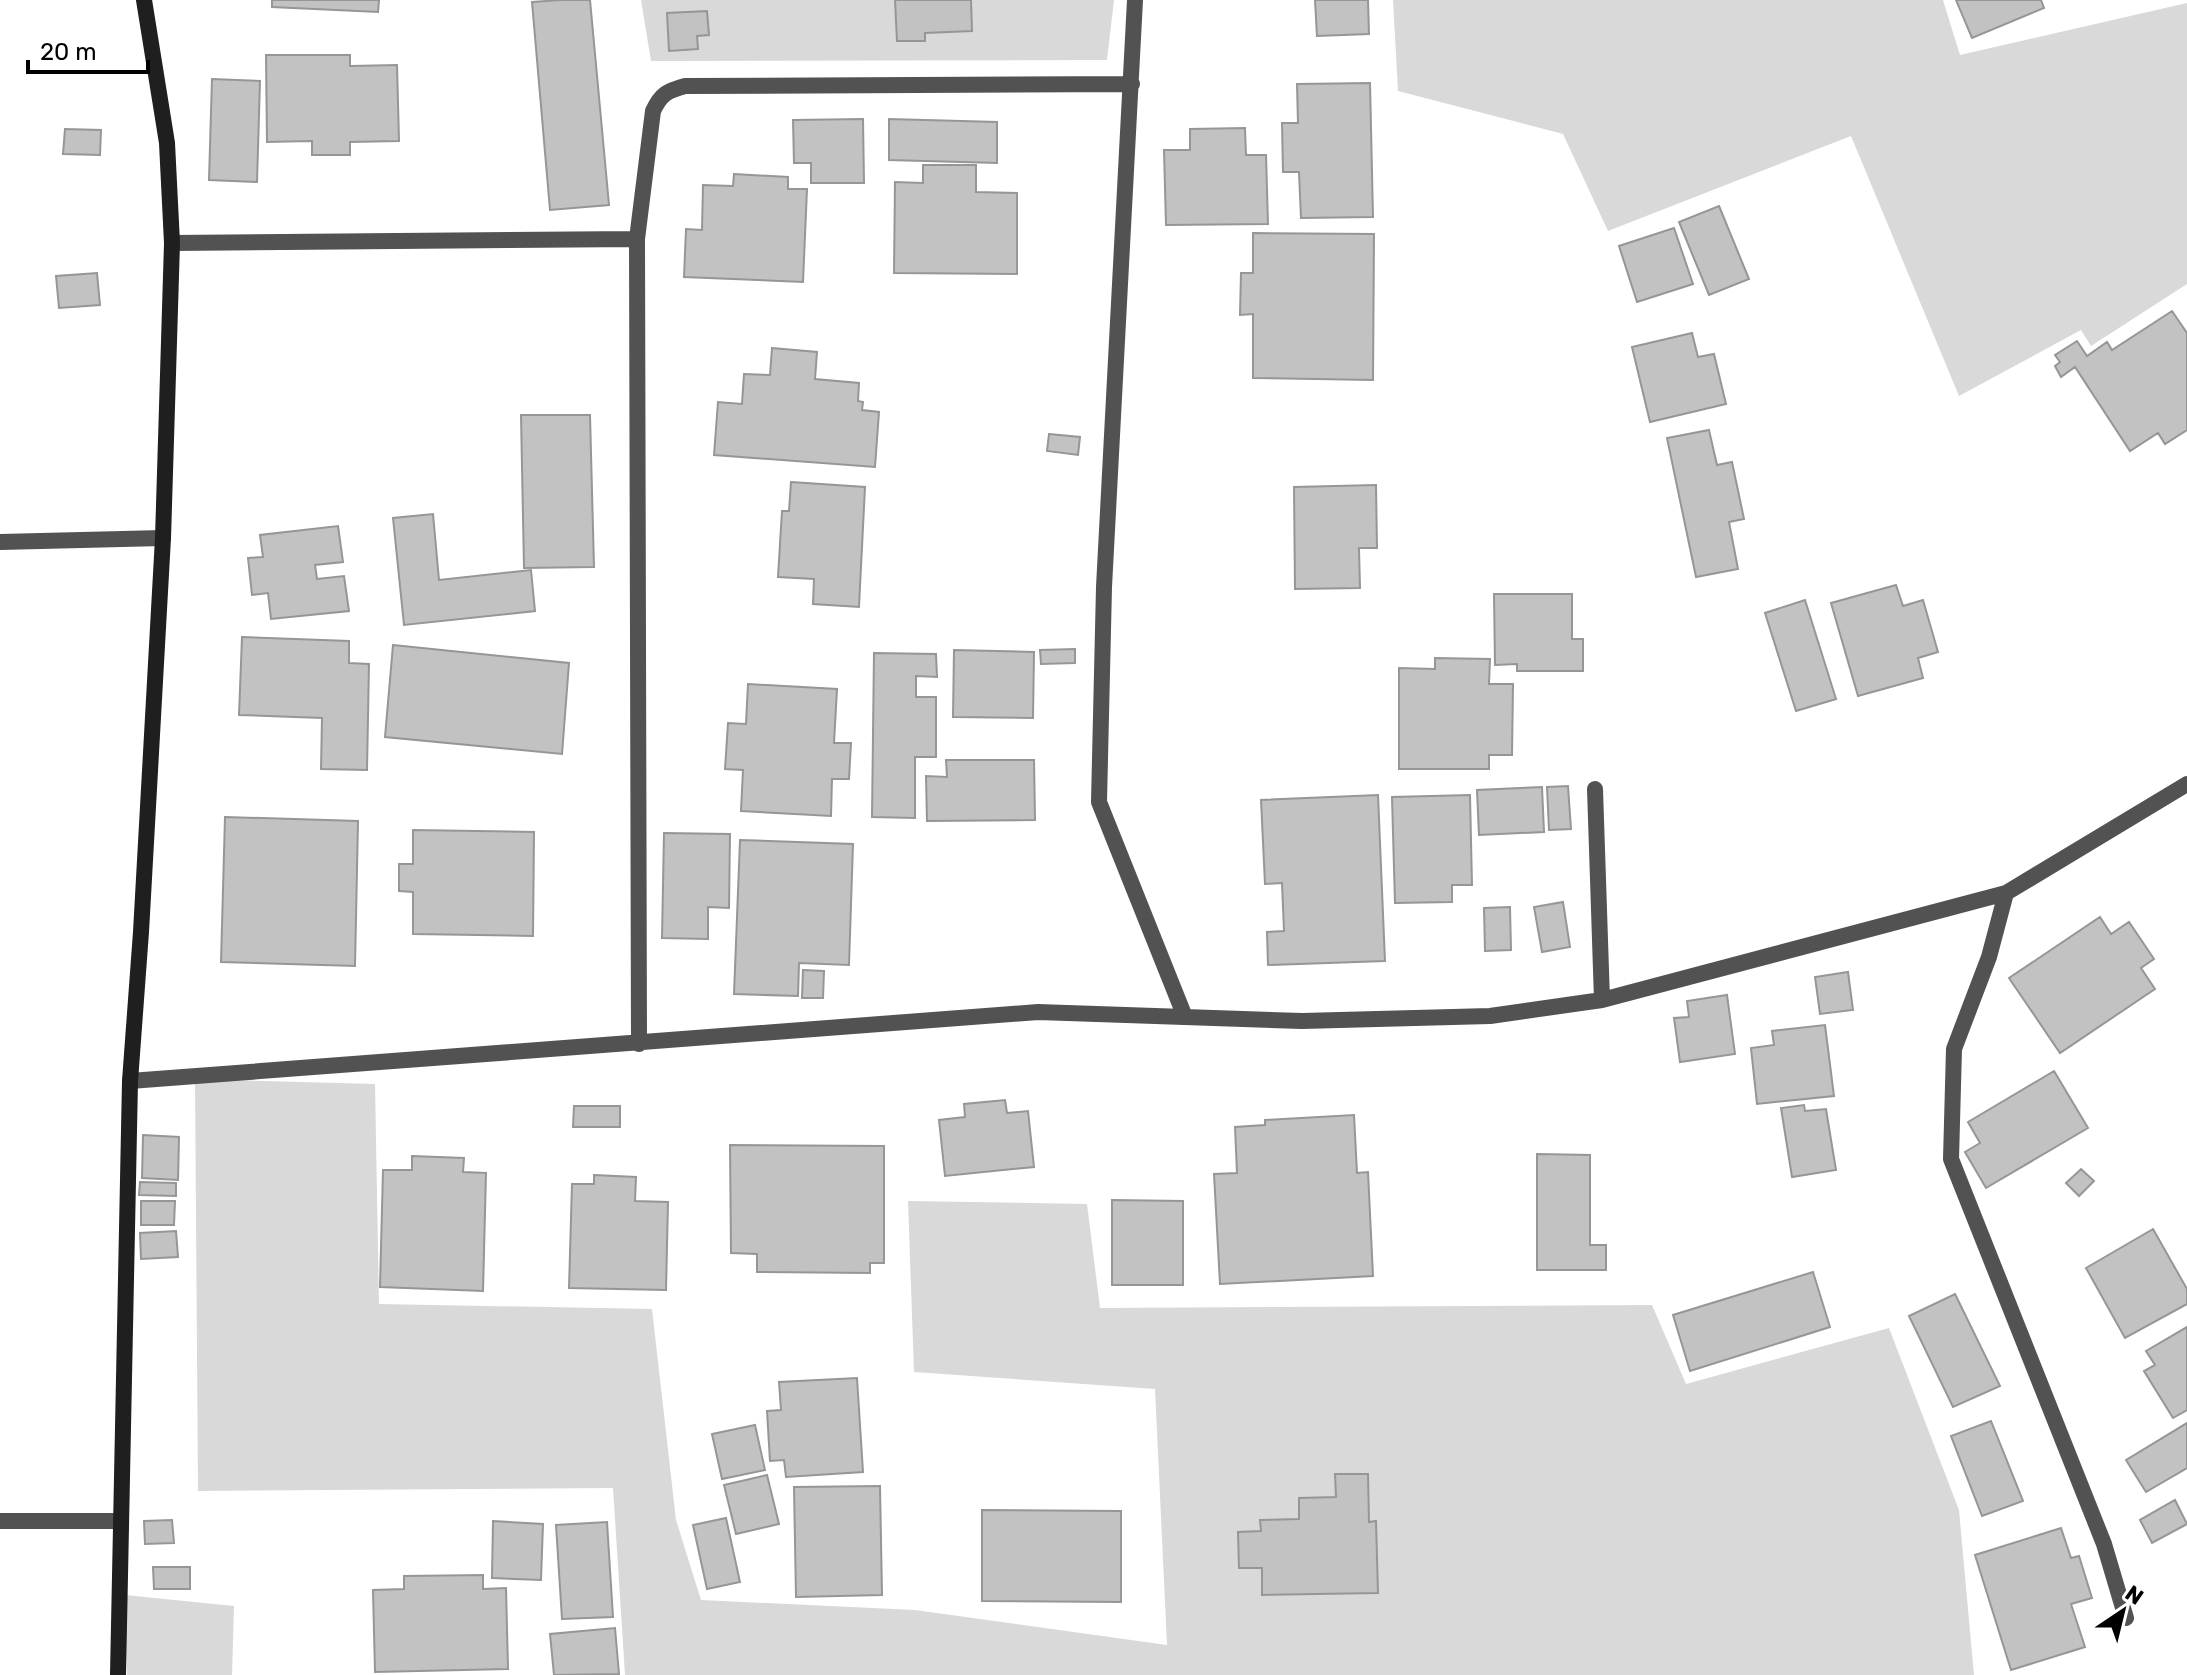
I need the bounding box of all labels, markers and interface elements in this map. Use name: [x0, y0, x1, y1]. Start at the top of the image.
scale bar: [28, 24, 148, 74]
text: 20 m: [40, 38, 97, 66]
north arrow: [2083, 1571, 2163, 1651]
text: N: [2120, 1579, 2148, 1611]

